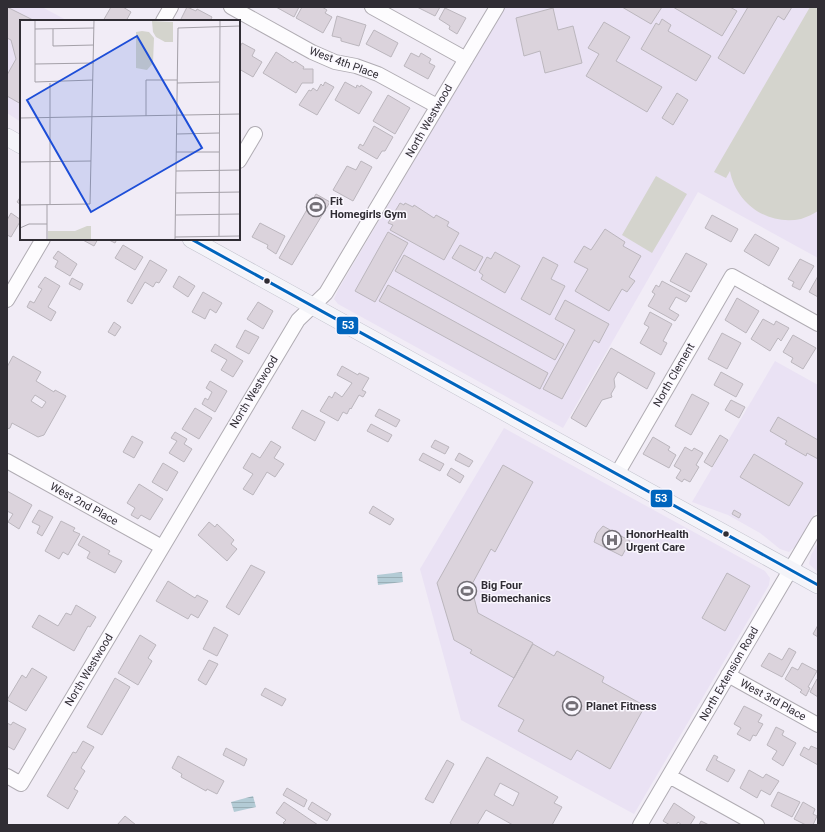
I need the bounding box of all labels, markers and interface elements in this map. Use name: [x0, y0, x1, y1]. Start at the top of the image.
inset map: [20, 20, 240, 240]
street label: West 4th Place: [307, 44, 381, 82]
street label: North Westwood: [403, 82, 455, 160]
place label: Fit Homegirls Gym: [330, 195, 407, 221]
sports icon: Fit Homegirls Gym: [305, 196, 327, 218]
unlabelled marker: [262, 276, 272, 286]
line badge: 53: [336, 316, 359, 335]
text: 53: [342, 319, 354, 332]
street label: North Clement: [651, 341, 698, 409]
street label: North Westwood: [227, 353, 281, 431]
street label: West 2nd Place: [48, 480, 120, 528]
line badge: 53: [650, 489, 673, 508]
text: 53: [655, 492, 667, 505]
place label: HonorHealth Urgent Care: [626, 528, 689, 554]
hospital icon: HonorHealth Urgent Care: [601, 529, 623, 551]
unlabelled marker: [721, 529, 731, 539]
place label: Big Four Biomechanics: [481, 579, 551, 605]
sports icon: Big Four Biomechanics: [456, 580, 478, 602]
street label: North Extension Road: [697, 625, 761, 723]
street label: North Westwood: [62, 631, 116, 709]
street label: West 3rd Place: [738, 677, 808, 724]
sports icon: Planet Fitness: [561, 695, 583, 717]
place label: Planet Fitness: [586, 700, 657, 713]

